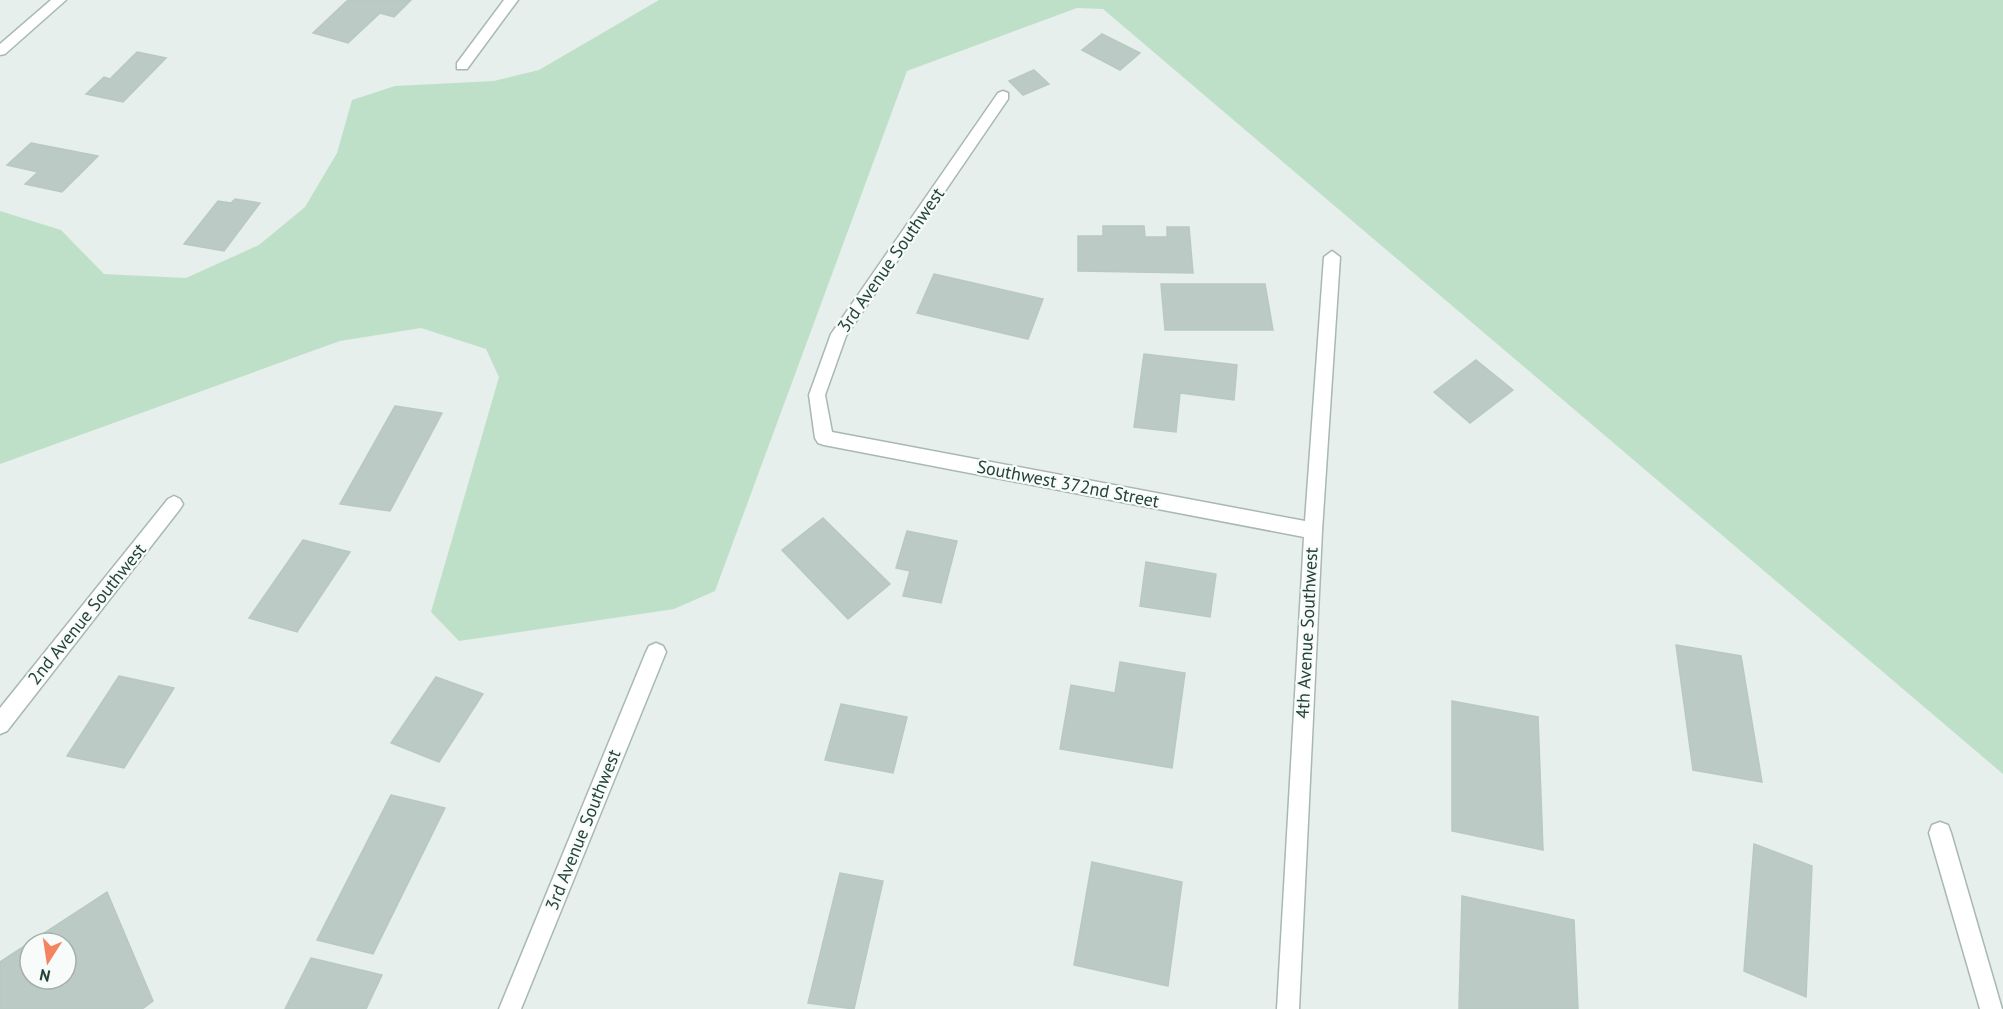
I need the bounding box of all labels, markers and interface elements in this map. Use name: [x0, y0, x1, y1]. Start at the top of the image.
street label: 3rd Avenue Southwest: [832, 183, 949, 337]
street label: Southwest 372nd Street: [975, 455, 1161, 512]
street label: 2nd Avenue Southwest: [23, 538, 151, 689]
street label: 4th Avenue Southwest: [1291, 547, 1322, 719]
street label: 3rd Avenue Southwest: [540, 746, 625, 914]
north arrow: [18, 931, 78, 991]
text: N: [38, 965, 52, 987]

